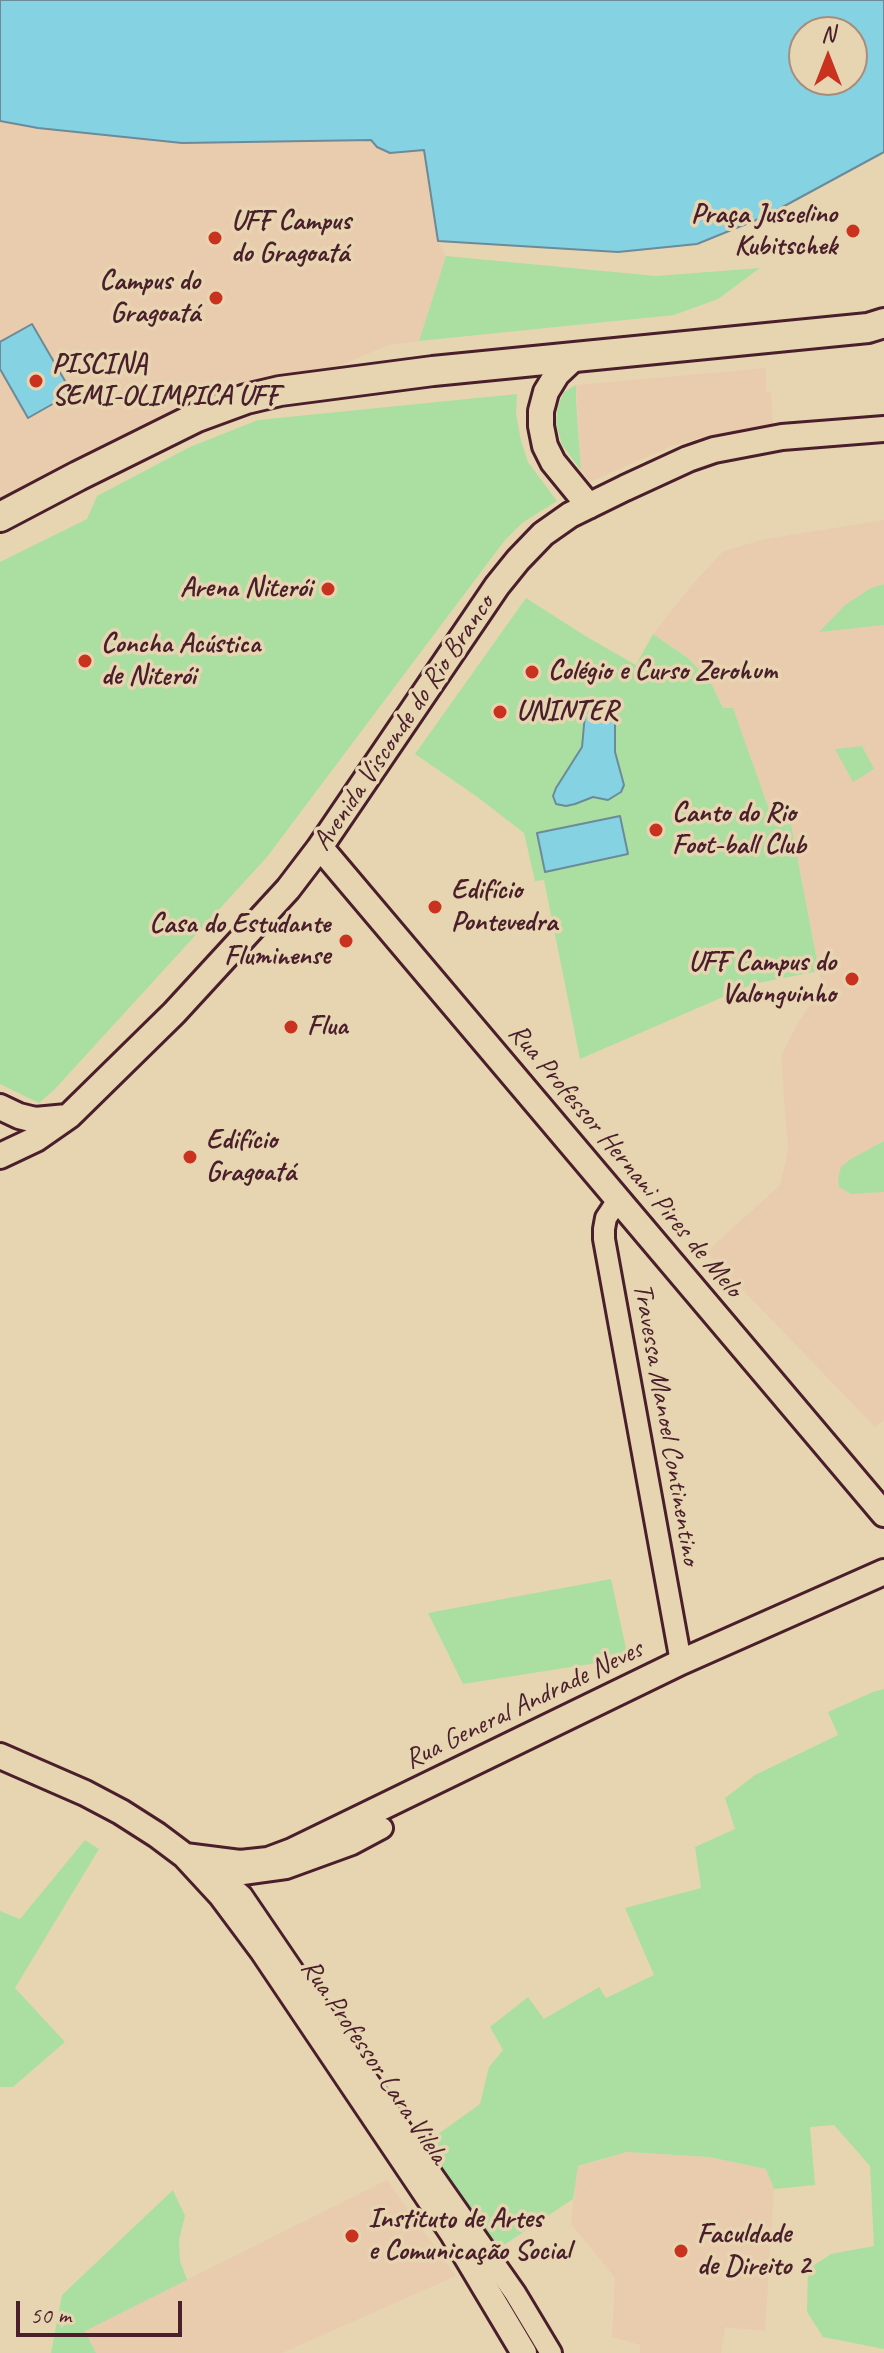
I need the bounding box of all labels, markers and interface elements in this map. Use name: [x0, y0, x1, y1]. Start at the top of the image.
north arrow: [788, 16, 868, 96]
text: N: [821, 20, 835, 48]
place label: Praça Juscelino Kubitschek: [691, 198, 837, 264]
place label: UFF Campus do Gragoatá: [231, 205, 351, 271]
marker: Praça Juscelino Kubitschek: [844, 222, 862, 240]
marker: UFF Campus do Gragoatá: [206, 229, 224, 247]
place label: Campus do Gragoatá: [99, 265, 200, 331]
marker: Campus do Gragoatá: [207, 289, 225, 307]
place label: PISCINA SEMI-OLIMPICA UFF: [52, 348, 279, 414]
marker: PISCINA SEMI-OLIMPICA UFF: [27, 372, 45, 390]
place label: Arena Niterói: [180, 572, 312, 606]
marker: Arena Niterói: [319, 580, 337, 598]
street label: Avenida Visconde do Rio Branco: [306, 589, 502, 857]
place label: Concha Acústica de Niterói: [101, 628, 260, 694]
marker: Concha Acústica de Niterói: [76, 652, 94, 670]
place label: Colégio e Curso Zerohum: [548, 655, 777, 689]
marker: Colégio e Curso Zerohum: [523, 663, 541, 681]
place label: UNINTER: [516, 695, 617, 729]
marker: UNINTER: [491, 703, 509, 721]
place label: Canto do Rio Foot-ball Club: [672, 797, 806, 863]
marker: Canto do Rio Foot-ball Club: [647, 821, 665, 839]
place label: Edifício Pontevedra: [451, 874, 557, 940]
marker: Edifício Pontevedra: [426, 898, 444, 916]
place label: Casa do Estudante Fluminense: [149, 908, 330, 974]
marker: Casa do Estudante Fluminense: [337, 932, 355, 950]
place label: UFF Campus do Valonguinho: [688, 946, 836, 1012]
marker: UFF Campus do Valonguinho: [843, 970, 861, 988]
place label: Flua: [307, 1010, 347, 1044]
street label: Rua Professor Hernani Pires de Melo: [501, 1017, 749, 1305]
marker: Flua: [282, 1018, 300, 1036]
place label: Edifício Gragoatá: [206, 1124, 296, 1190]
marker: Edifício Gragoatá: [181, 1148, 199, 1166]
street label: Travessa Manoel Continentino: [625, 1281, 707, 1567]
street label: Rua General Andrade Neves: [399, 1633, 649, 1777]
street label: Rua Professor Lara Vilela: [293, 1953, 455, 2171]
place label: Instituto de Artes e Comunicação Social: [368, 2203, 571, 2269]
place label: Faculdade de Direito 2: [697, 2218, 810, 2284]
marker: Instituto de Artes e Comunicação Social: [343, 2227, 361, 2245]
marker: Faculdade de Direito 2: [672, 2242, 690, 2260]
scale bar: [20, 2285, 186, 2335]
text: 50 m: [30, 2300, 71, 2330]

